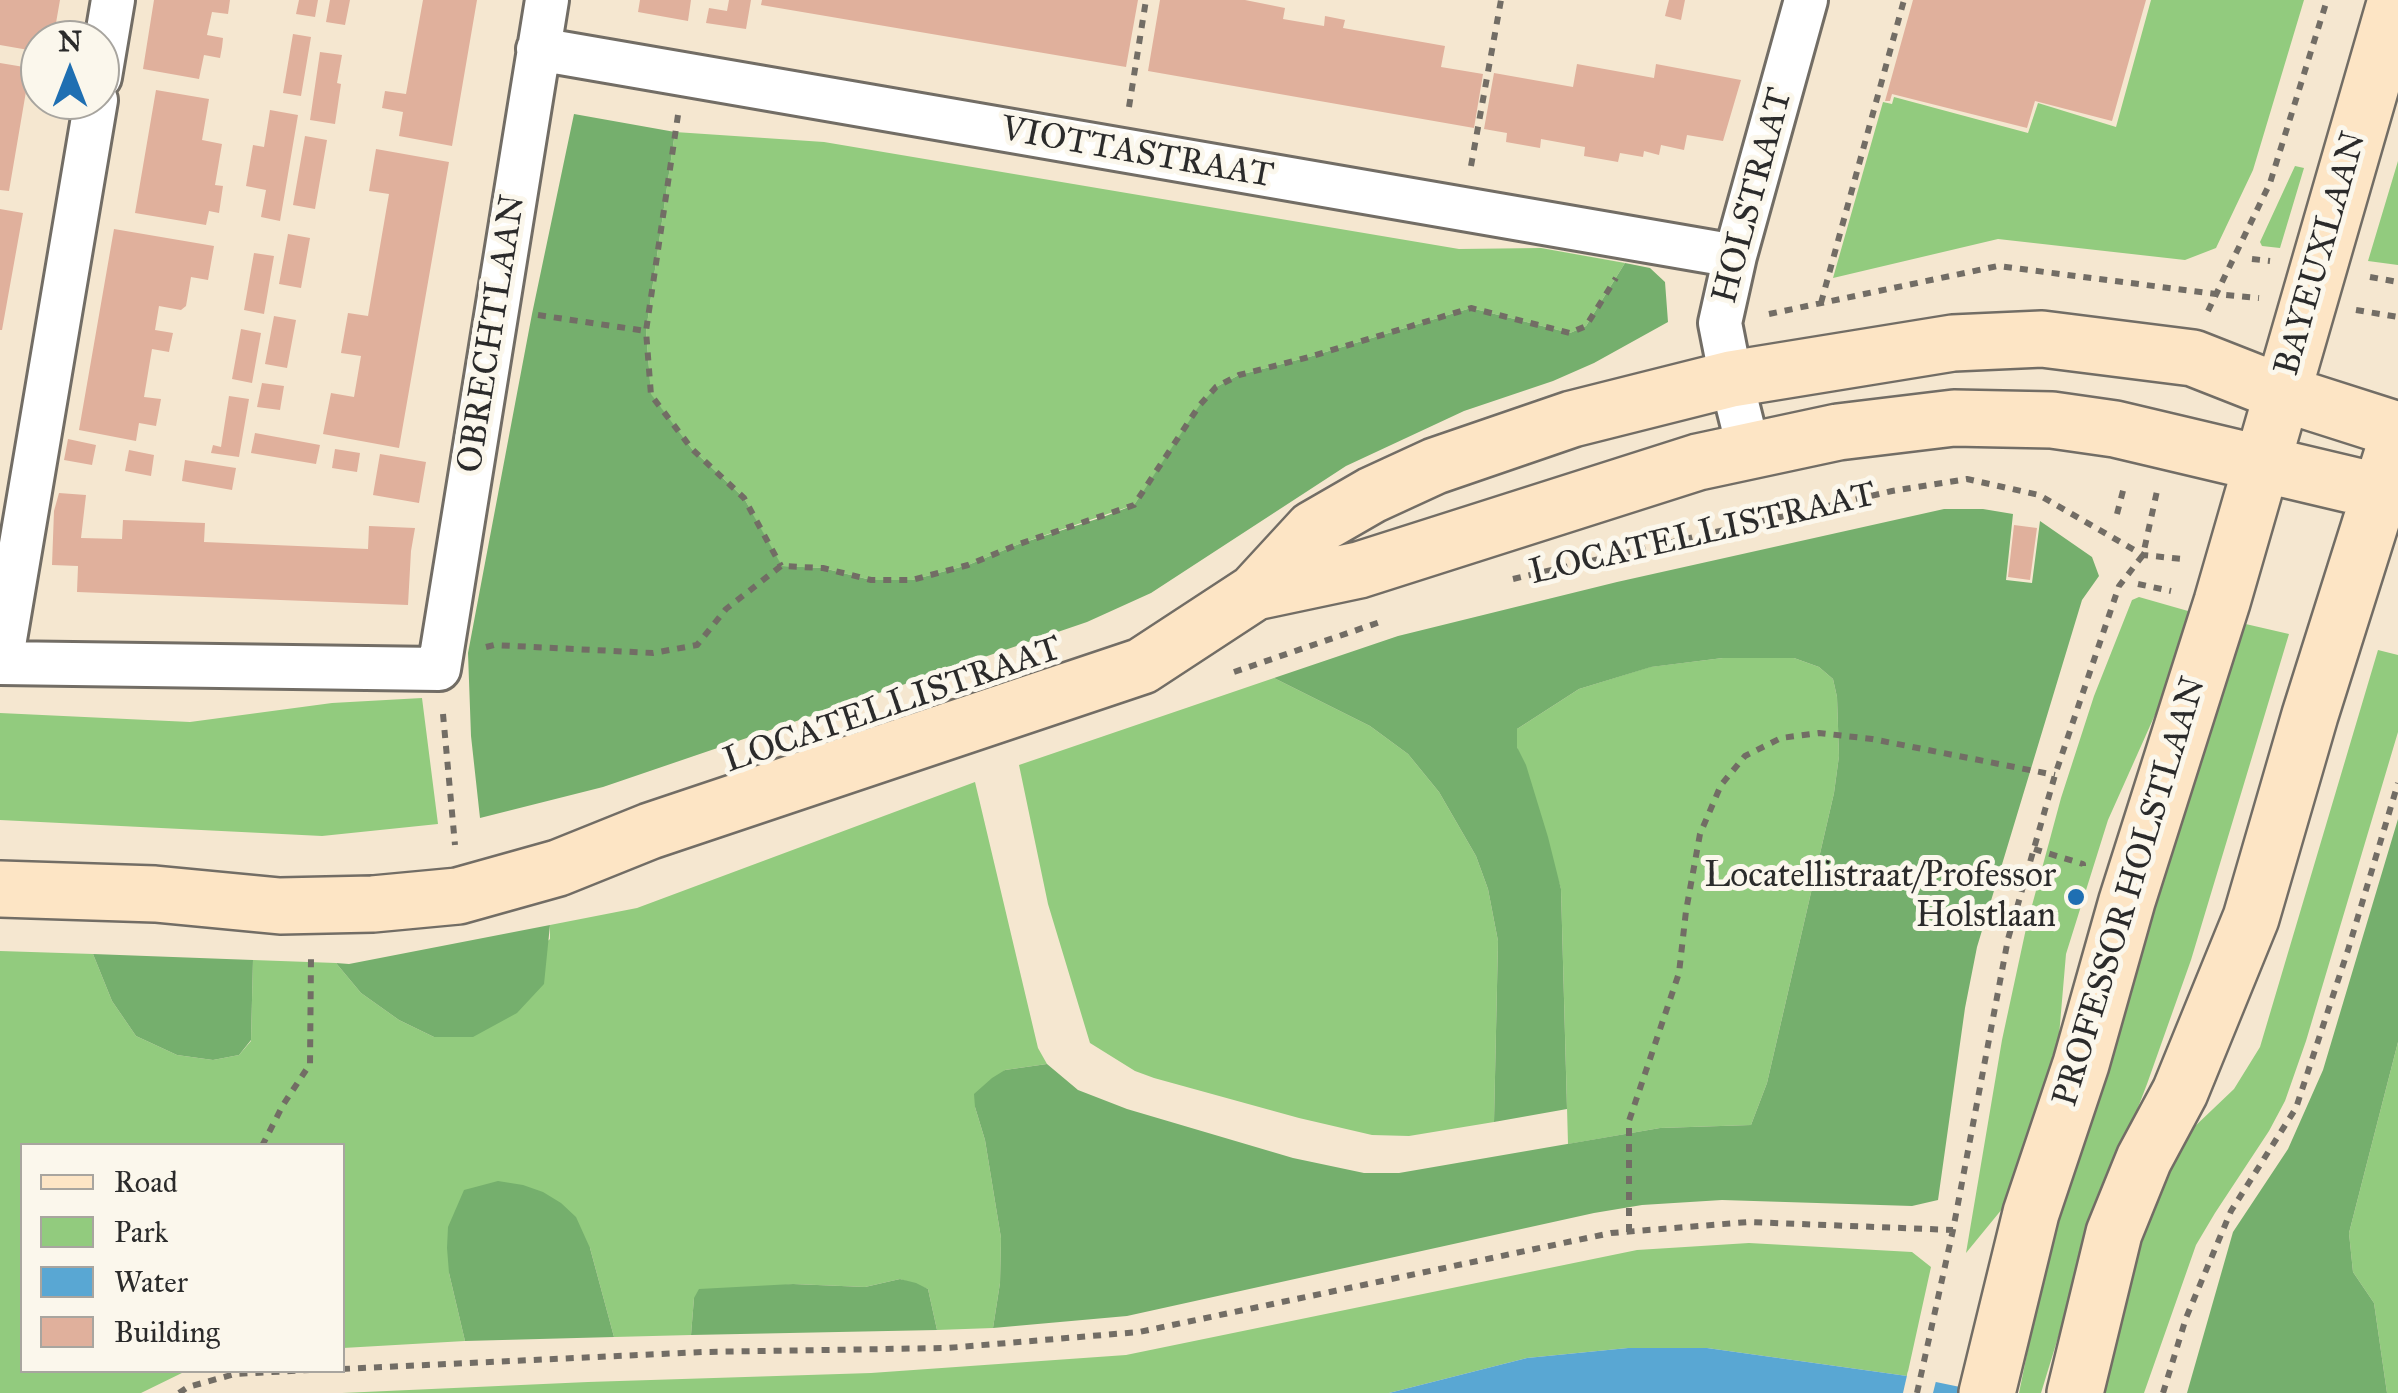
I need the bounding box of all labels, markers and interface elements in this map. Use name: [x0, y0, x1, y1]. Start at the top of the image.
north arrow: [20, 20, 120, 120]
text: N: [58, 24, 82, 59]
street label: HOLSTRAAT: [1705, 84, 1803, 308]
street label: VIOTTASTRAAT: [998, 109, 1276, 199]
street label: BAYEUXLAAN: [2267, 127, 2377, 381]
street label: OBRECHTLAAN: [450, 192, 536, 476]
street label: LOCATELLISTRAAT: [1526, 475, 1880, 595]
street label: LOCATELLISTRAAT: [719, 629, 1067, 783]
street label: PROFESSOR HOLSTLAAN: [2046, 672, 2216, 1112]
place label: Locatellistraat/Professor Holstlaan: [1704, 856, 2056, 938]
marker: Locatellistraat/Professor Holstlaan: [2065, 886, 2087, 908]
legend: [20, 1143, 345, 1373]
text: Road: [114, 1164, 178, 1200]
text: Park: [114, 1214, 168, 1250]
text: Water: [114, 1264, 188, 1300]
text: Building: [114, 1314, 220, 1350]

